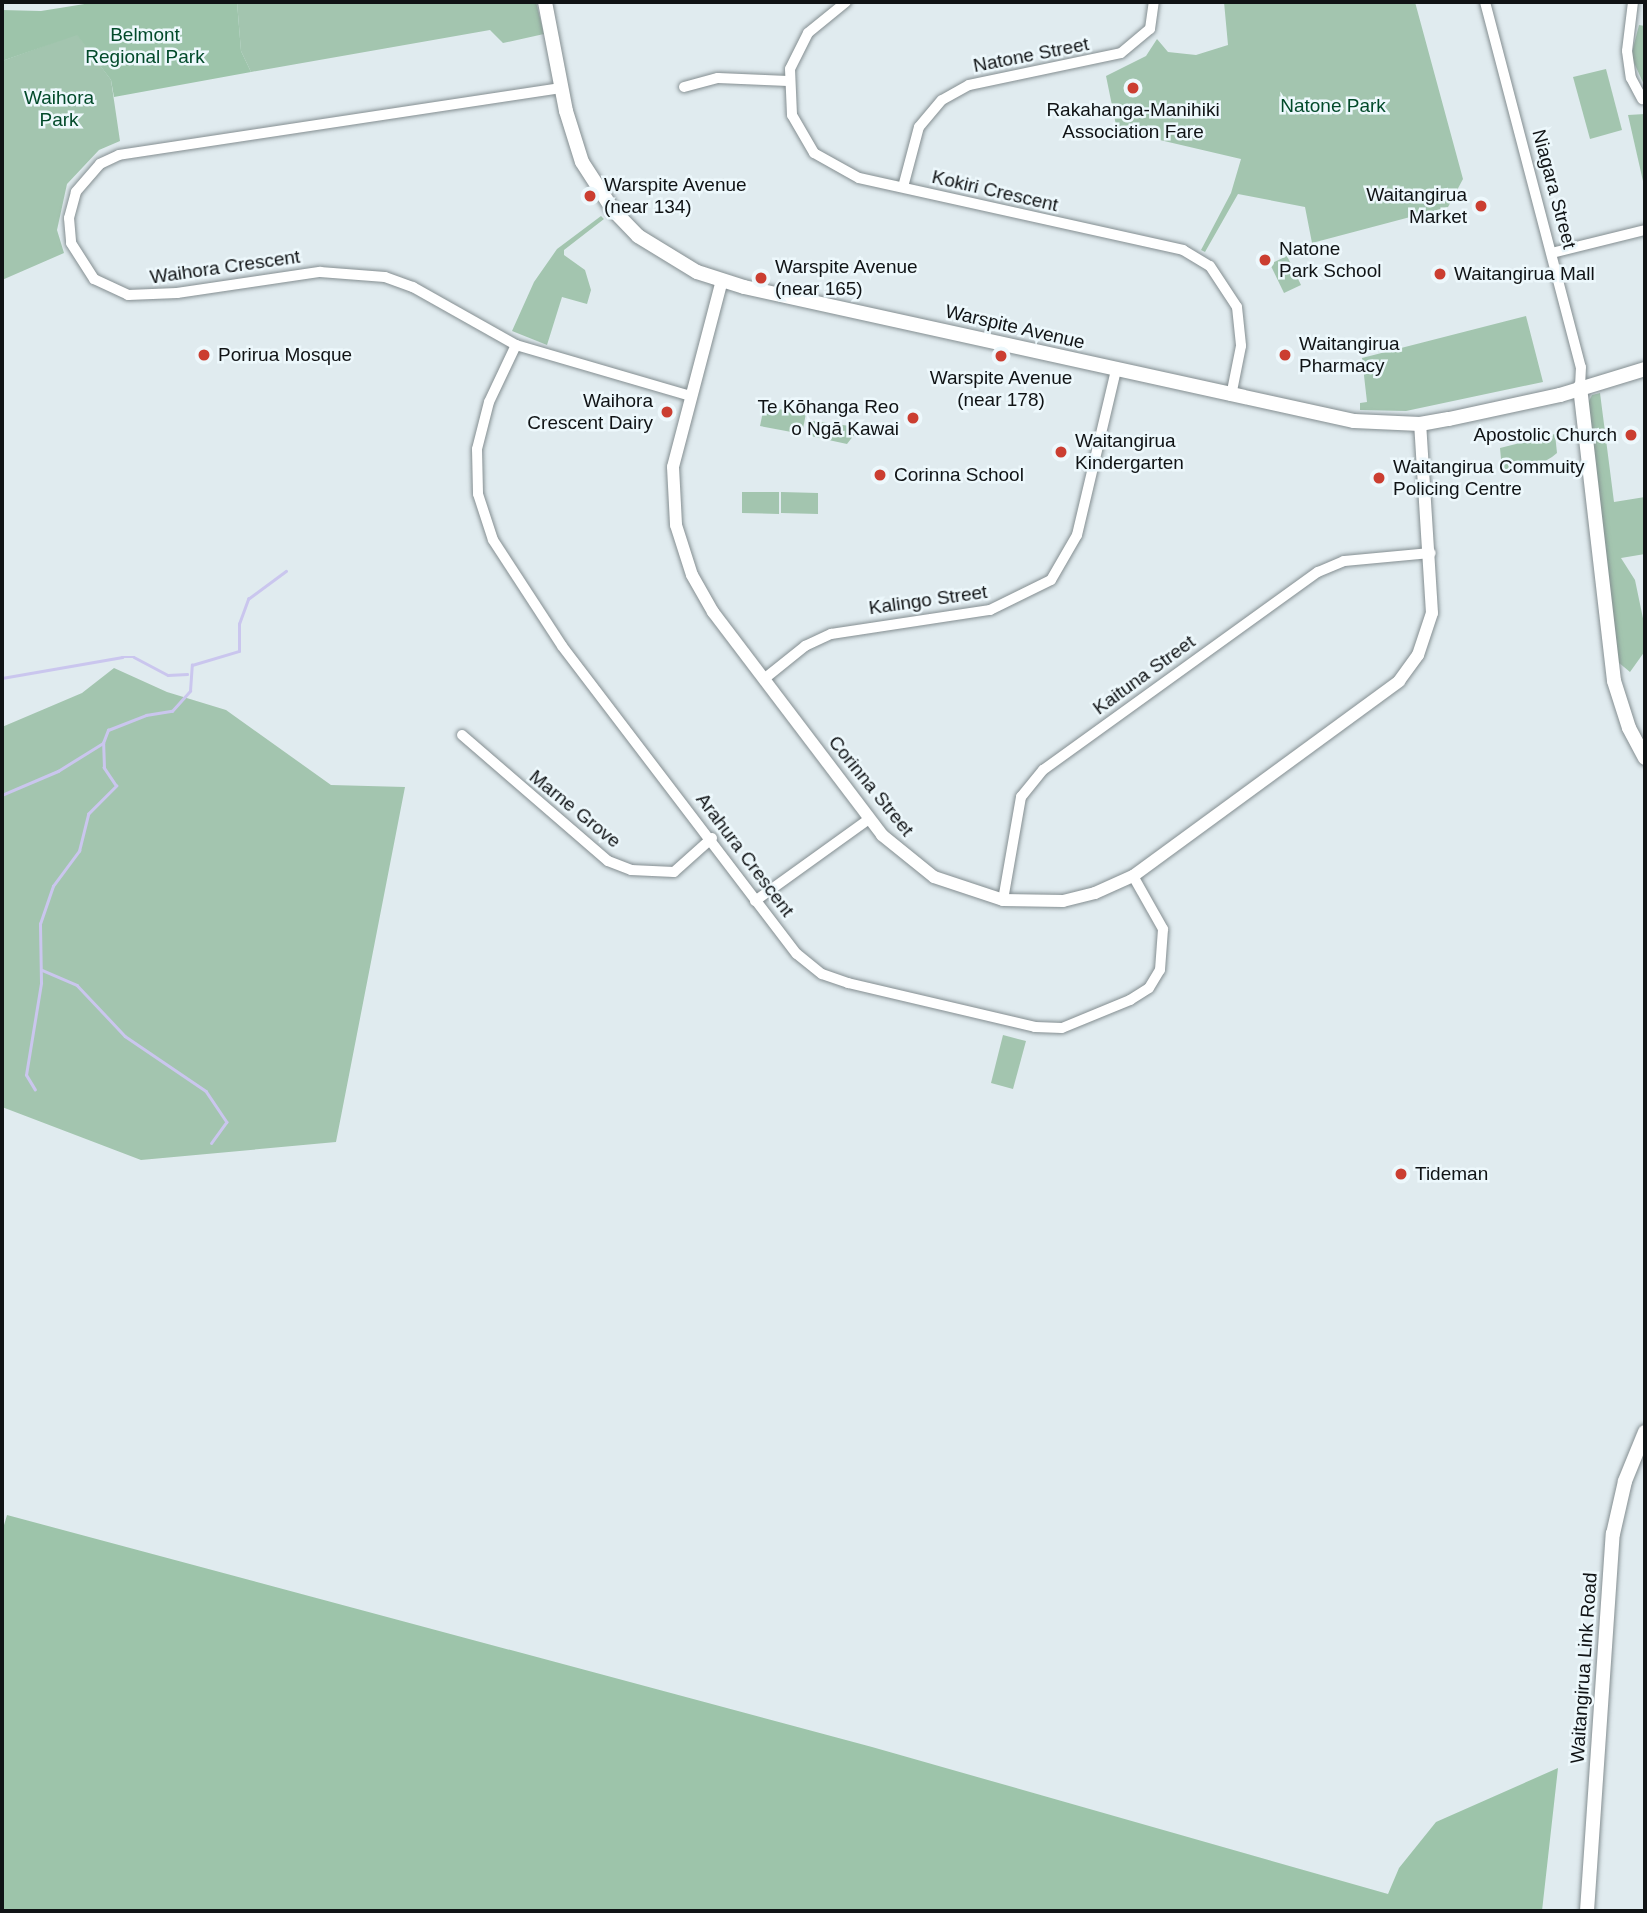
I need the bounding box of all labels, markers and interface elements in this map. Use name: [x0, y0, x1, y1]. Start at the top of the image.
park label: Belmont Regional Park: [85, 24, 205, 68]
street label: Natone Street: [971, 33, 1091, 77]
marker: Rakahanga-Manihiki Association Fare: [1125, 80, 1141, 96]
park label: Waihora Park: [24, 87, 94, 131]
park label: Natone Park: [1280, 95, 1386, 117]
place label: Rakahanga-Manihiki Association Fare: [1046, 99, 1220, 143]
street label: Niagara Street: [1527, 127, 1581, 251]
street label: Kokiri Crescent: [930, 165, 1060, 217]
place label: Warspite Avenue (near 134): [604, 174, 748, 218]
place label: Waitangirua Market: [1366, 184, 1467, 228]
marker: Warspite Avenue (near 134): [582, 188, 598, 204]
marker: Waitangirua Market: [1473, 198, 1489, 214]
place label: Natone Park School: [1279, 238, 1381, 282]
street label: Waihora Crescent: [148, 245, 302, 289]
marker: Natone Park School: [1257, 252, 1273, 268]
place label: Warspite Avenue (near 165): [775, 256, 919, 300]
place label: Waitangirua Mall: [1454, 263, 1595, 285]
marker: Waitangirua Mall: [1432, 266, 1448, 282]
marker: Warspite Avenue (near 165): [753, 270, 769, 286]
street label: Warspite Avenue: [942, 300, 1088, 354]
place label: Waitangirua Pharmacy: [1299, 333, 1400, 377]
place label: Porirua Mosque: [218, 344, 352, 366]
marker: Porirua Mosque: [196, 347, 212, 363]
marker: Waitangirua Pharmacy: [1277, 347, 1293, 363]
marker: Warspite Avenue (near 178): [993, 348, 1009, 364]
place label: Warspite Avenue (near 178): [929, 367, 1073, 411]
place label: Waihora Crescent Dairy: [527, 390, 653, 434]
place label: Te Kōhanga Reo o Ngā Kawai: [757, 396, 899, 440]
marker: Waihora Crescent Dairy: [659, 404, 675, 420]
marker: Te Kōhanga Reo o Ngā Kawai: [905, 410, 921, 426]
place label: Apostolic Church: [1473, 424, 1617, 446]
marker: Apostolic Church: [1623, 427, 1639, 443]
place label: Waitangirua Kindergarten: [1075, 430, 1184, 474]
marker: Waitangirua Kindergarten: [1053, 444, 1069, 460]
place label: Waitangirua Commuity Policing Centre: [1393, 456, 1584, 500]
place label: Corinna School: [894, 464, 1024, 486]
marker: Corinna School: [872, 467, 888, 483]
marker: Waitangirua Commuity Policing Centre: [1371, 470, 1387, 486]
street label: Kalingo Street: [867, 580, 989, 620]
street label: Kaituna Street: [1089, 630, 1199, 720]
street label: Corinna Street: [824, 731, 918, 841]
street label: Marne Grove: [525, 765, 625, 853]
street label: Arahura Crescent: [691, 789, 799, 921]
place label: Tideman: [1415, 1163, 1488, 1185]
marker: Tideman: [1393, 1166, 1409, 1182]
street label: Waitangirua Link Road: [1566, 1572, 1602, 1764]

